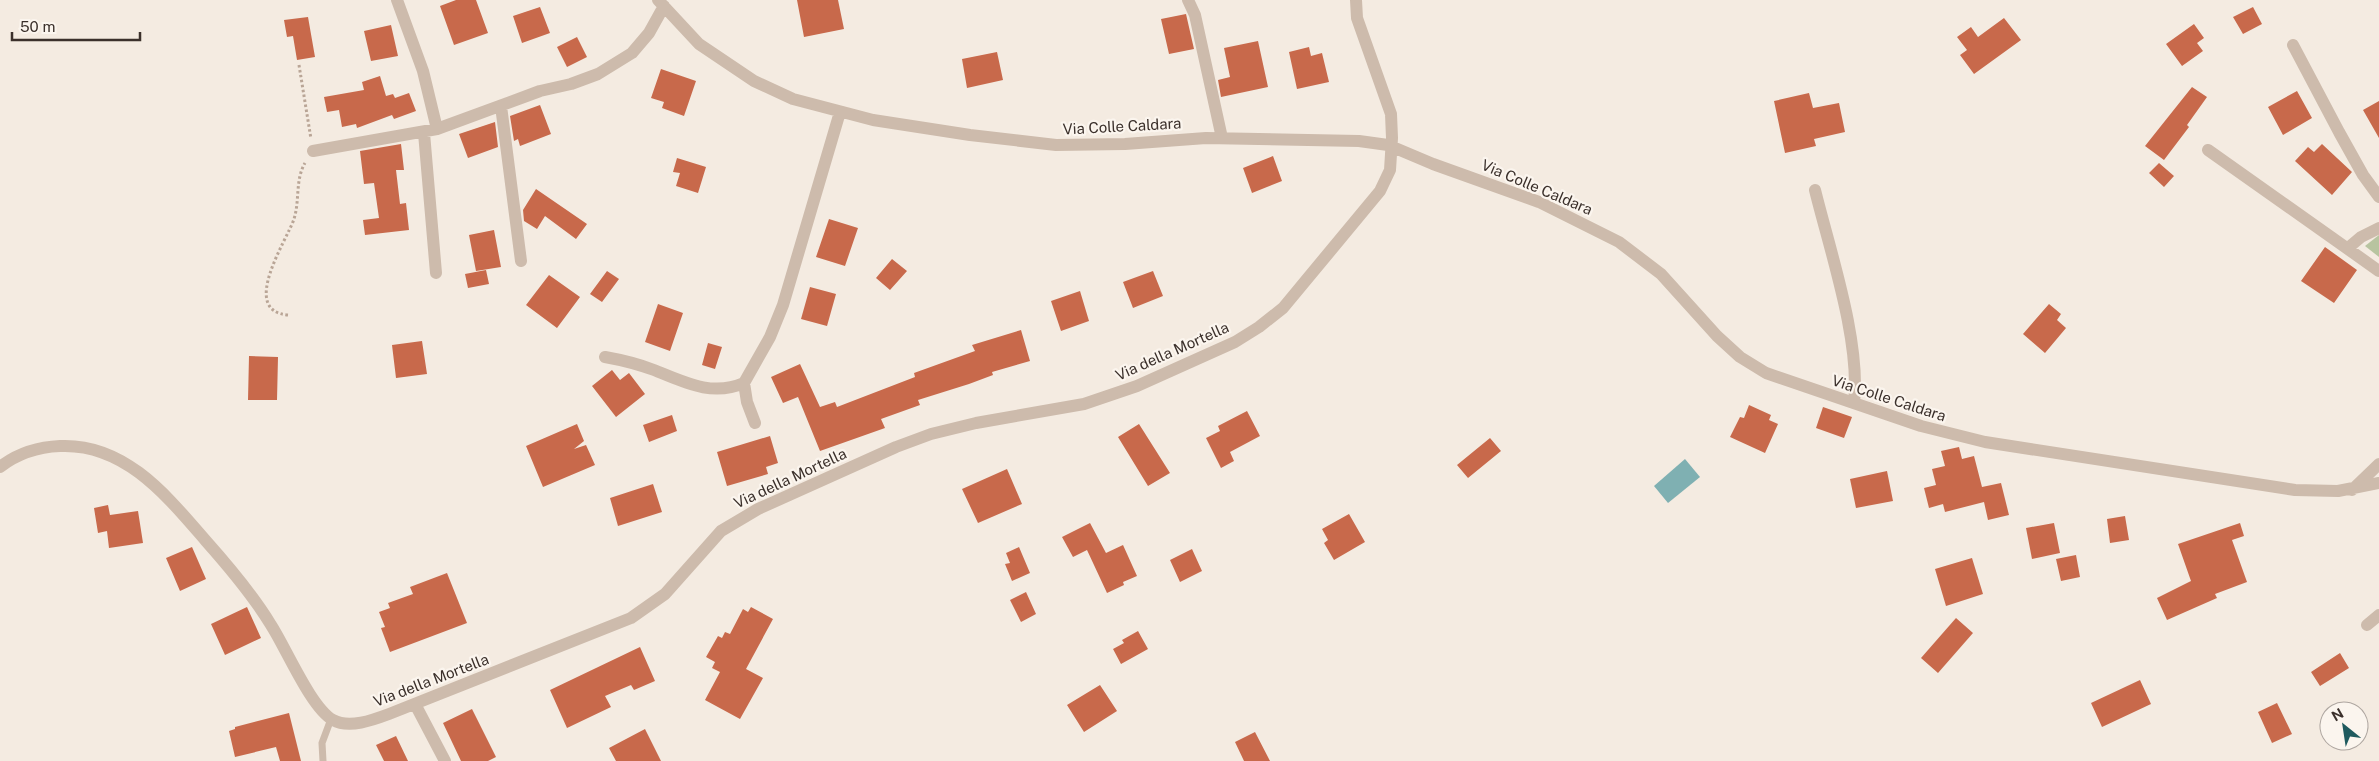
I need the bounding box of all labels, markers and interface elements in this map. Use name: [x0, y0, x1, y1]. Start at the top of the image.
scale bar: [12, 10, 140, 42]
text: 50 m: [20, 18, 55, 35]
street label: Via Colle Caldara: [1062, 114, 1182, 138]
street label: Via Colle Caldara: [1479, 156, 1595, 218]
street label: Via della Mortella: [1113, 318, 1231, 384]
street label: Via Colle Caldara: [1830, 372, 1948, 424]
street label: Via della Mortella: [731, 444, 849, 512]
street label: Via della Mortella: [371, 650, 491, 710]
north arrow: [2319, 701, 2369, 751]
text: N: [2329, 705, 2346, 724]

